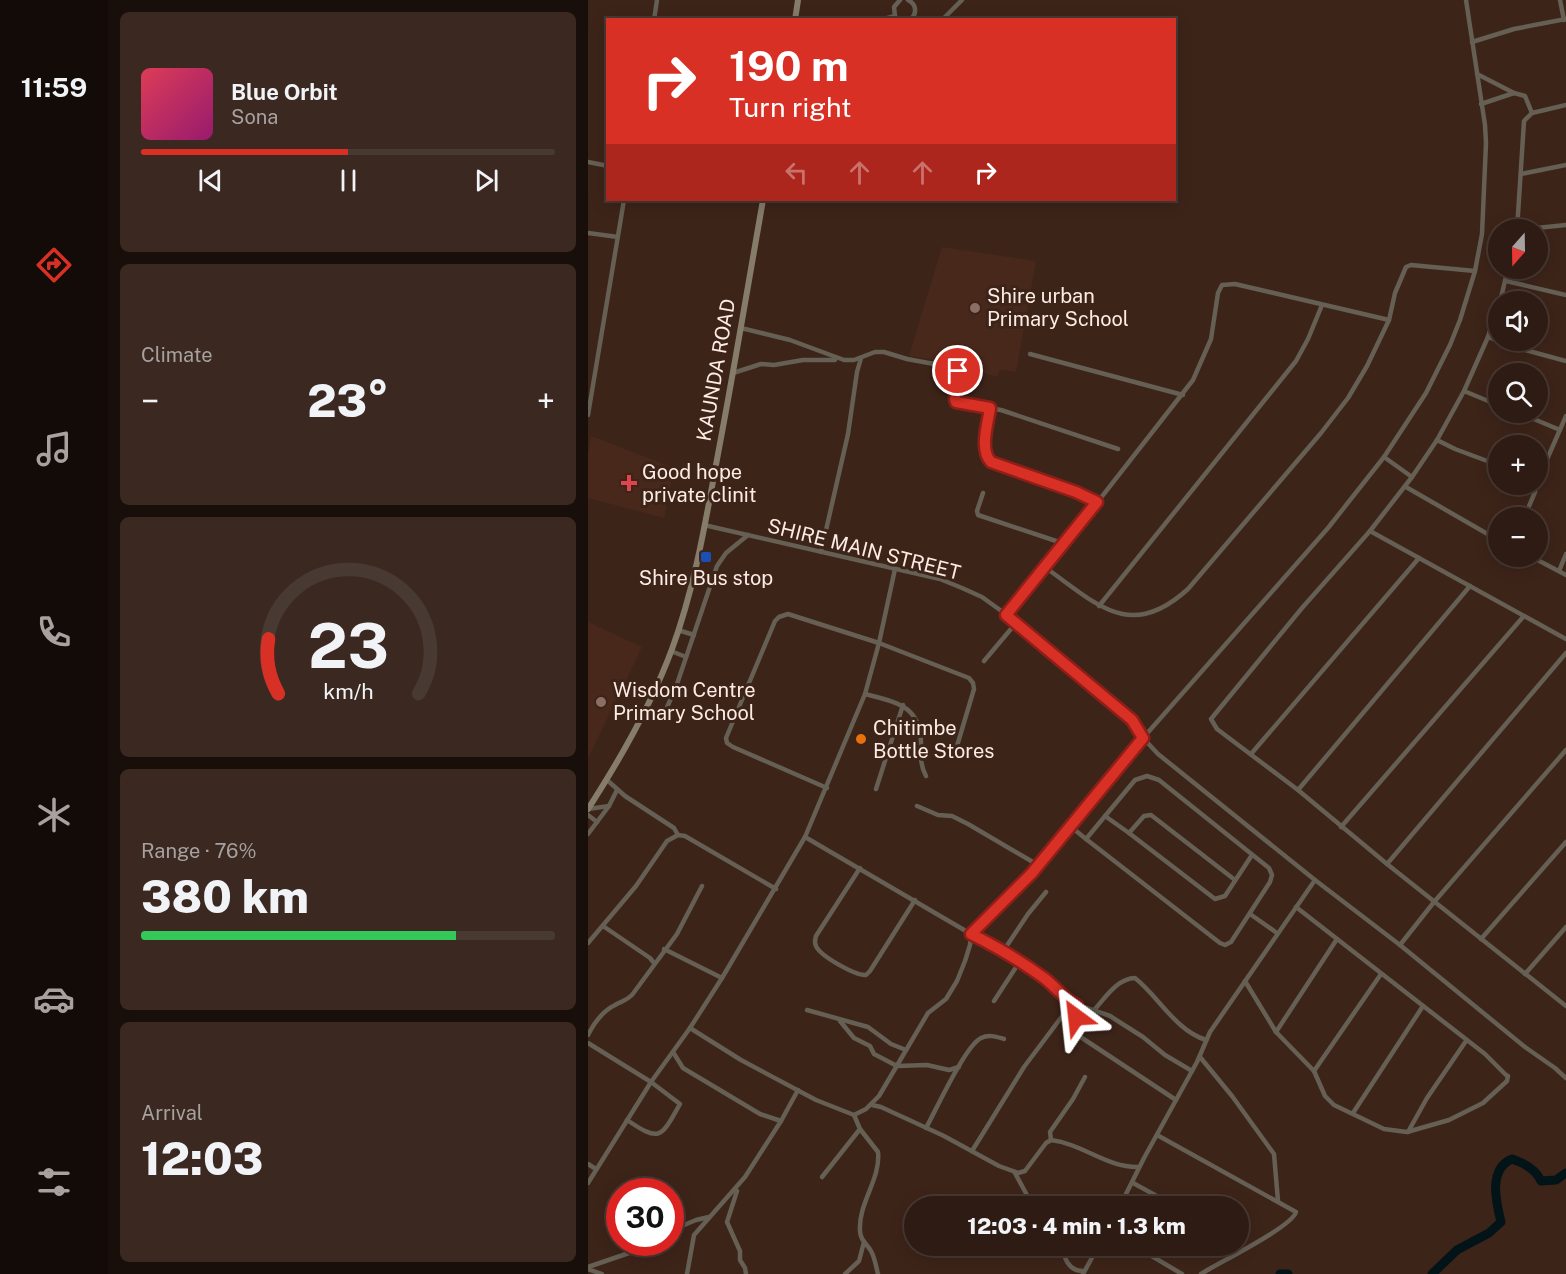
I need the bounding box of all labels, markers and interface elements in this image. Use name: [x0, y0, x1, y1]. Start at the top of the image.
text: 190 m: [729, 41, 849, 90]
icon: right: [630, 42, 708, 120]
text: 11:59: [21, 71, 87, 103]
text: Blue Orbit: [231, 79, 338, 105]
text: Turn right: [729, 91, 852, 123]
text: Sona: [231, 105, 278, 129]
icon: left: [780, 156, 813, 189]
icon: ahead: [843, 156, 876, 189]
icon: ahead: [906, 156, 939, 189]
icon: right: [969, 156, 1002, 189]
icon: previous: [194, 164, 227, 197]
icon: pause: [332, 164, 365, 197]
icon: next: [470, 164, 503, 197]
north arrow: [1488, 219, 1548, 279]
map controls: [1488, 219, 1548, 567]
icon: directions: [33, 244, 75, 286]
place label: Shire urban Primary School: [987, 284, 1129, 331]
button: sound: [1488, 291, 1548, 351]
street label: KAUNDA ROAD: [692, 297, 740, 443]
marker: Shire urban Primary School: [968, 301, 982, 315]
text: Climate: [141, 343, 213, 367]
pin: [932, 345, 983, 396]
icon: arrive: [941, 354, 974, 387]
button: search: [1488, 363, 1548, 423]
text: 23°: [307, 374, 389, 427]
text: −: [141, 382, 159, 420]
text: +: [537, 382, 555, 420]
icon: music: [33, 428, 75, 470]
button: +: [1488, 435, 1548, 495]
place label: Good hope private clinit: [642, 460, 757, 507]
marker: Good hope private clinit: [620, 474, 638, 492]
button: −: [1488, 507, 1548, 567]
street label: SHIRE MAIN STREET: [765, 513, 963, 585]
marker: Shire Bus stop: [699, 550, 713, 564]
place label: Shire Bus stop: [639, 566, 773, 590]
text: 23: [307, 609, 389, 682]
icon: phone: [33, 611, 75, 653]
place label: Wisdom Centre Primary School: [613, 678, 756, 725]
text: km/h: [323, 679, 373, 704]
marker: Wisdom Centre Primary School: [594, 695, 608, 709]
place label: Chitimbe Bottle Stores: [873, 716, 994, 763]
marker: Chitimbe Bottle Stores: [854, 732, 868, 746]
icon: climate: [33, 794, 75, 836]
text: Range · 76%: [141, 839, 257, 863]
text: 380 km: [141, 870, 309, 923]
icon: car: [33, 978, 75, 1020]
position arrow: [1044, 985, 1108, 1049]
text: Arrival: [141, 1101, 203, 1125]
text: 12:03: [141, 1132, 263, 1185]
icon: filters: [33, 1161, 75, 1203]
speed limit sign: 30: [606, 1178, 684, 1256]
text: 12:03 · 4 min · 1.3 km: [967, 1213, 1186, 1239]

